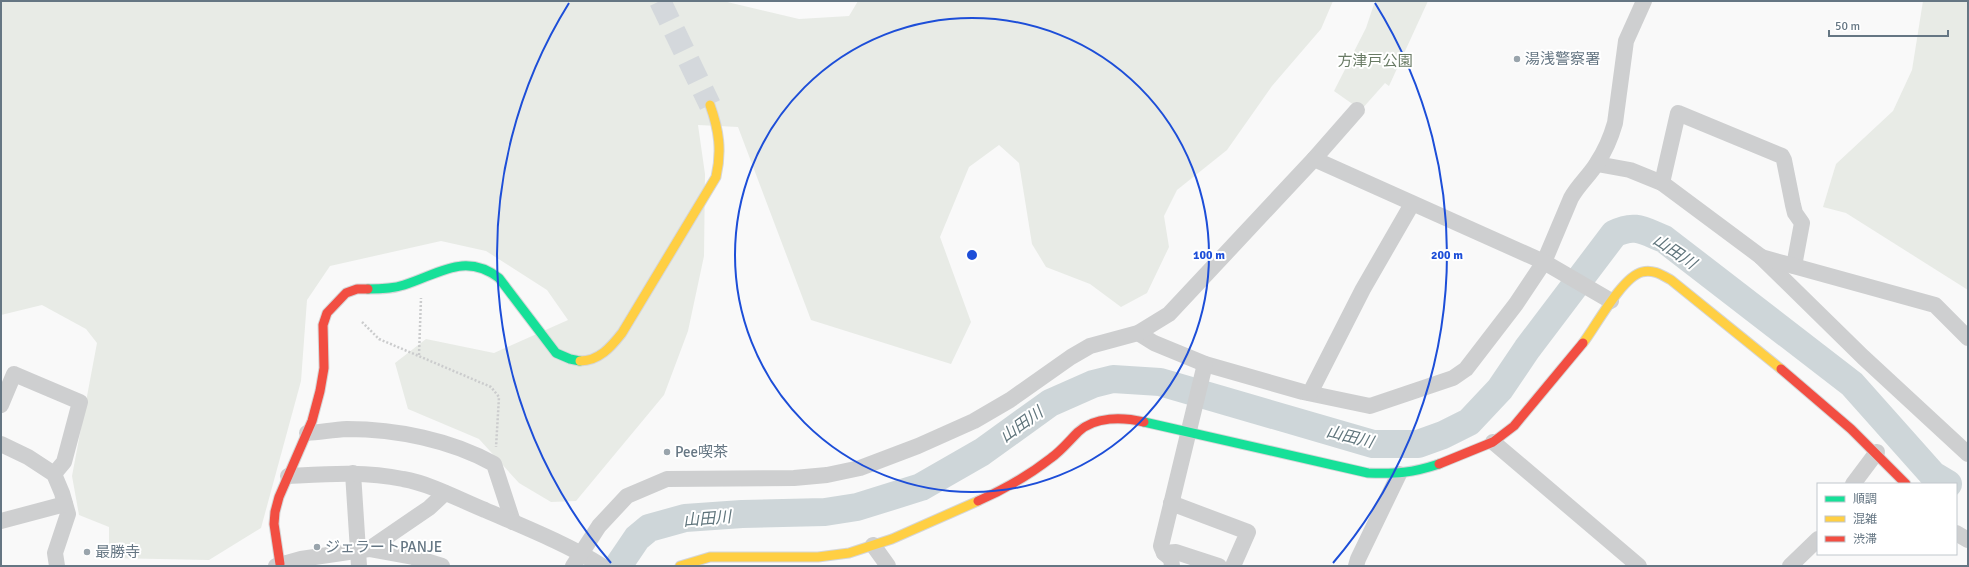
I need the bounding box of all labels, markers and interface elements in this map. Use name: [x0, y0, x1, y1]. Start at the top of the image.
scale bar: [1829, 12, 1948, 38]
text: 50 m: [1835, 19, 1860, 34]
place label: 湯浅警察署: [1525, 50, 1600, 68]
park label: 方津戸公園: [1337, 52, 1413, 70]
marker: 湯浅警察署: [1512, 54, 1522, 64]
water label: 山田川: [1649, 230, 1702, 275]
centre of rings: [965, 248, 979, 262]
text: 100 m: [1193, 248, 1225, 263]
text: 200 m: [1431, 248, 1463, 263]
water label: 山田川: [996, 401, 1048, 447]
water label: 山田川: [1324, 421, 1377, 453]
place label: Pee喫茶: [675, 443, 728, 461]
marker: Pee喫茶: [662, 447, 672, 457]
legend: [1817, 483, 1957, 555]
text: 順調: [1853, 492, 1877, 507]
water label: 山田川: [682, 507, 734, 531]
text: 混雑: [1853, 512, 1877, 527]
text: 渋滞: [1853, 532, 1877, 547]
place label: ジェラートPANJE: [325, 538, 442, 556]
marker: ジェラートPANJE: [312, 542, 322, 552]
place label: 最勝寺: [95, 543, 140, 561]
marker: 最勝寺: [82, 547, 92, 557]

